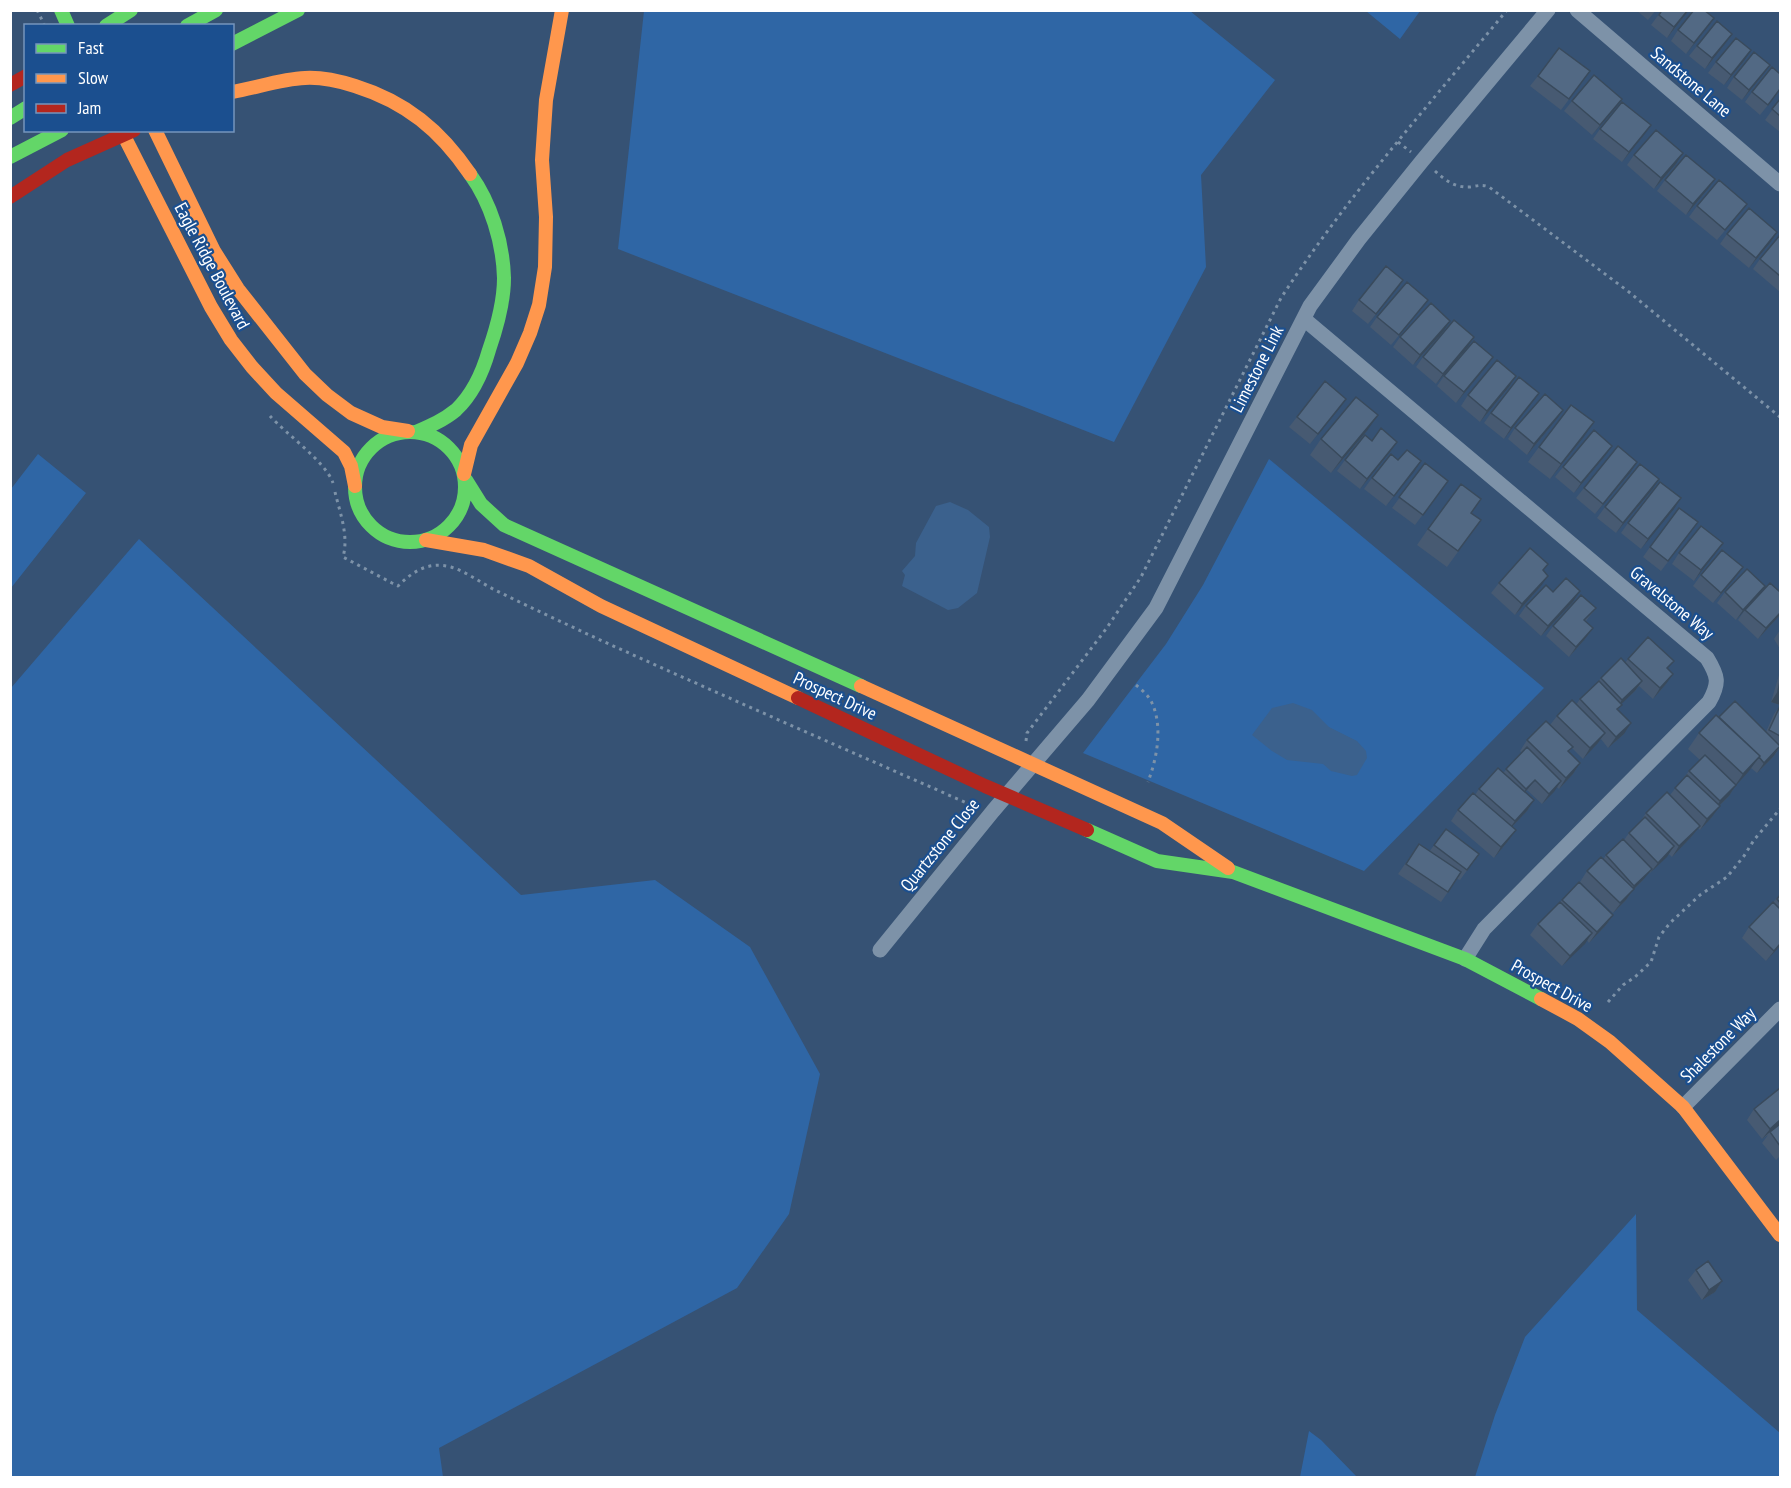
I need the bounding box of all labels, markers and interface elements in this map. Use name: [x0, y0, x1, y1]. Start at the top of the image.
legend: [24, 24, 234, 132]
text: Fast: [78, 36, 104, 59]
street label: Sandstone Lane: [1646, 41, 1736, 122]
text: Slow: [78, 66, 109, 89]
text: Jam: [77, 96, 101, 119]
street label: Eagle Ridge Boulevard: [169, 199, 255, 333]
street label: Limestone Link: [1225, 321, 1288, 416]
street label: Gravelstone Way: [1626, 561, 1719, 645]
street label: Prospect Drive: [790, 666, 881, 725]
street label: Quartzstone Close: [895, 793, 984, 896]
street label: Prospect Drive: [1508, 954, 1597, 1017]
street label: Shalestone Way: [1675, 1002, 1760, 1087]

